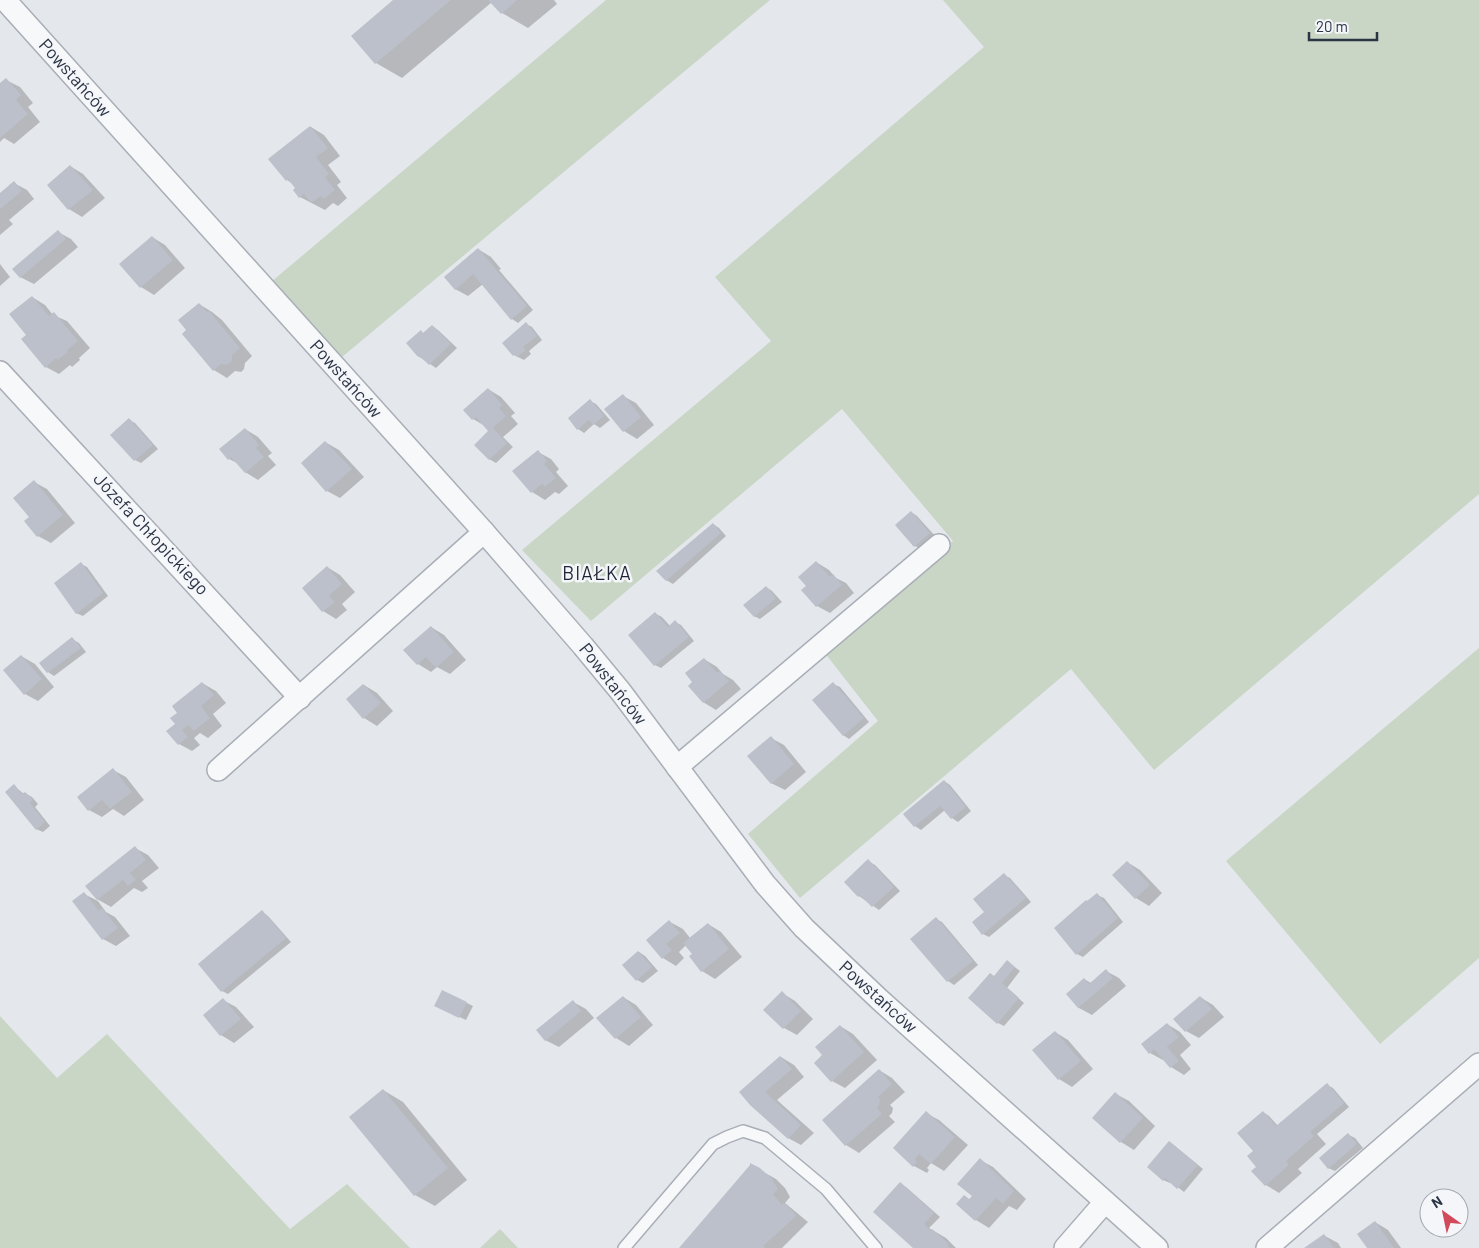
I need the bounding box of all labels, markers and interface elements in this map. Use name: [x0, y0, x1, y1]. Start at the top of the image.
scale bar: [1309, 10, 1376, 42]
text: 20 m: [1316, 17, 1348, 35]
street label: Powstańców: [35, 34, 117, 121]
street label: Powstańców: [306, 335, 388, 422]
street label: Józefa Chłopickiego: [89, 467, 214, 599]
district label: BIAŁKA: [562, 561, 632, 584]
street label: Powstańców: [575, 638, 653, 729]
street label: Powstańców: [835, 955, 922, 1037]
north arrow: [1419, 1188, 1469, 1238]
text: N: [1428, 1192, 1445, 1211]

